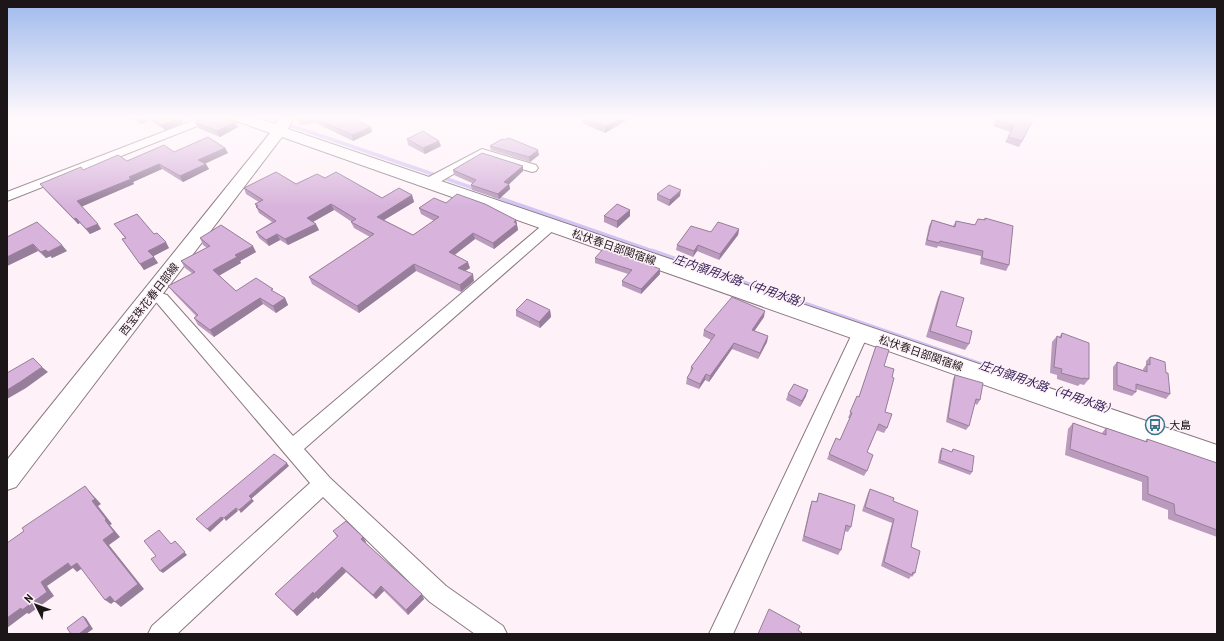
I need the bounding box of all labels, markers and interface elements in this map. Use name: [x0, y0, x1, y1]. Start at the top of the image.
street label: 松伏春日部関宿線: [570, 227, 658, 268]
water label: 庄内領用水路（中用水路）: [672, 252, 812, 312]
street label: 西宝珠花春日部線: [117, 261, 182, 338]
street label: 松伏春日部関宿線: [877, 333, 965, 374]
water label: 庄内領用水路（中用水路）: [978, 358, 1118, 418]
bus stop icon: 大島: [1144, 414, 1166, 436]
place label: 大島: [1169, 419, 1191, 432]
north arrow: [16, 585, 56, 625]
text: N: [22, 592, 36, 606]

